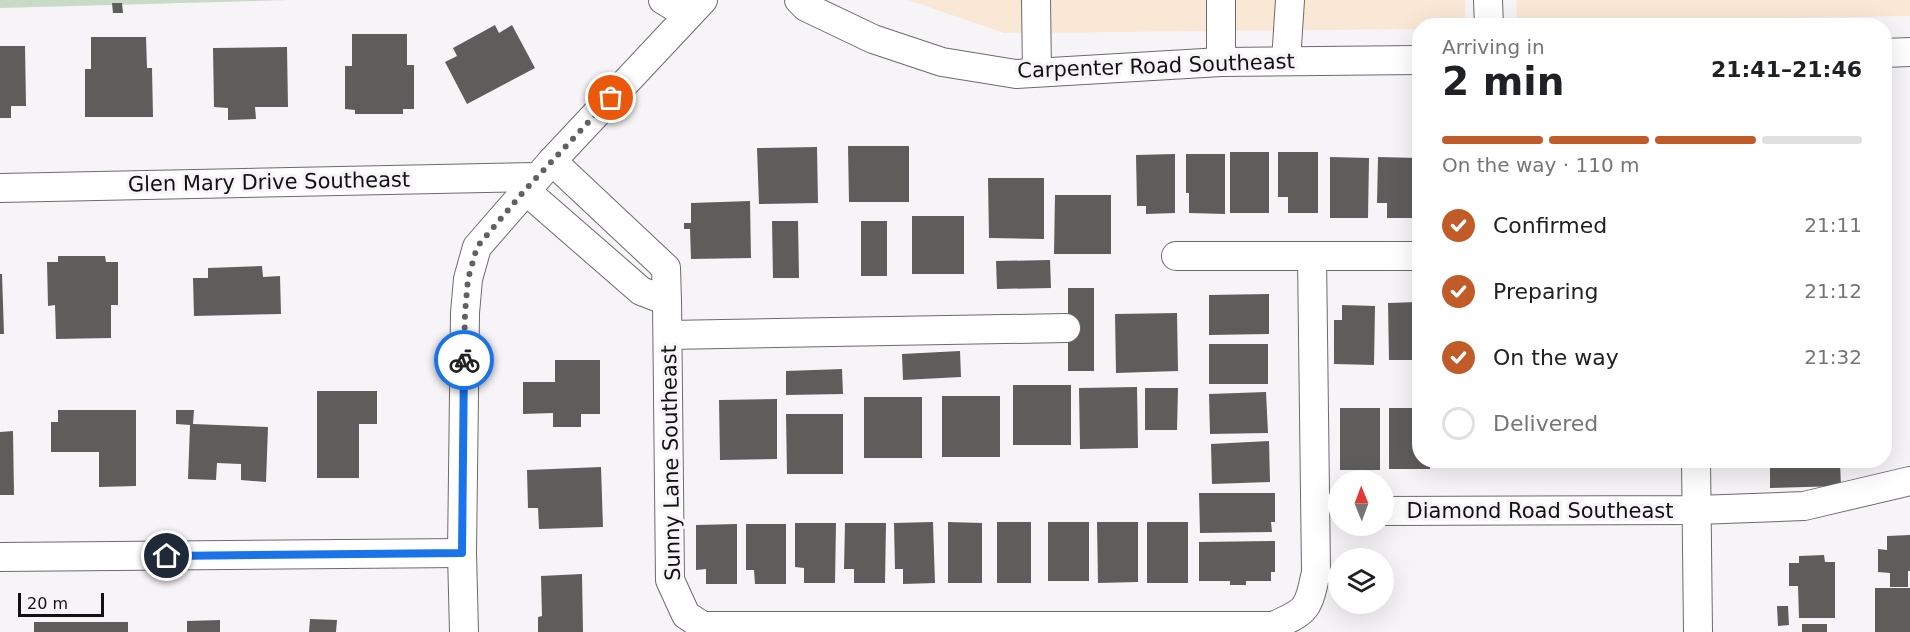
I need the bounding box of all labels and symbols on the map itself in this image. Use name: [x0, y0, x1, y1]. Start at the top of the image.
street label: Carpenter Road Southeast: [1017, 49, 1295, 83]
pin: [585, 72, 636, 123]
street label: Glen Mary Drive Southeast: [128, 168, 410, 196]
courier: [434, 330, 494, 390]
street label: Sunny Lane Southeast: [657, 345, 685, 581]
north arrow: [1328, 470, 1394, 536]
street label: Diamond Road Southeast: [1407, 499, 1673, 523]
pin: [141, 530, 192, 581]
scale bar: [18, 590, 104, 618]

